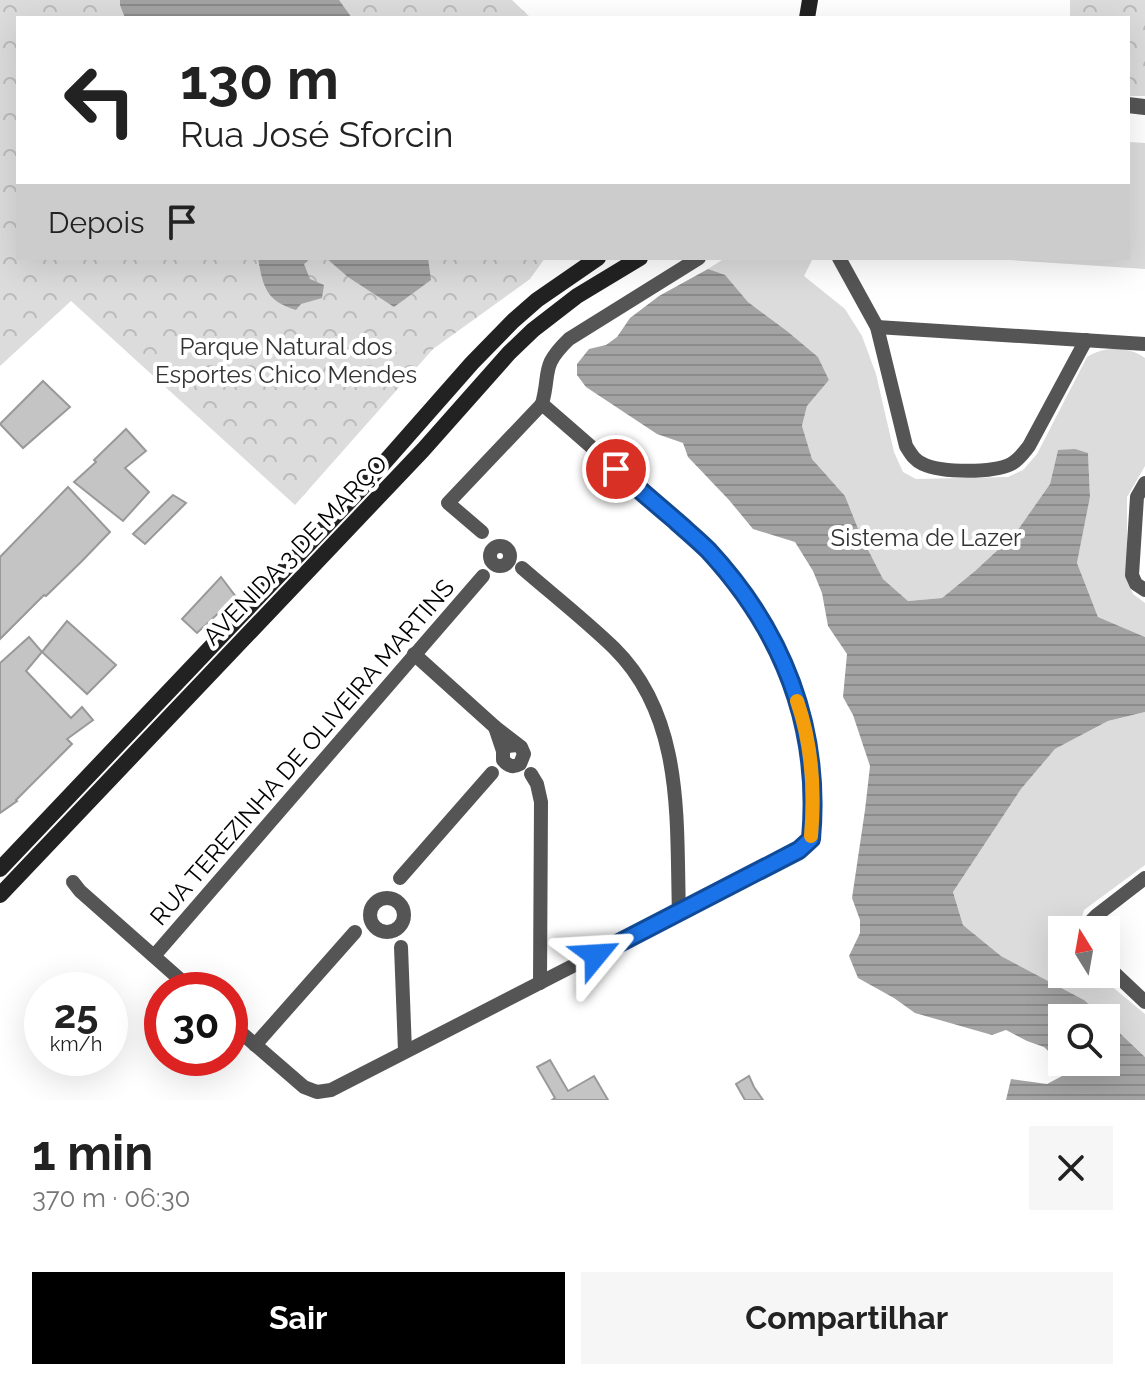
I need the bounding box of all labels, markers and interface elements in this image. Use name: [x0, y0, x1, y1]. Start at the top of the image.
text: 130 m: [180, 46, 339, 112]
icon: left: [48, 48, 152, 152]
text: Rua José Sforcin: [180, 113, 453, 155]
icon: arrive: [160, 200, 204, 244]
text: Depois: [48, 205, 144, 240]
park label: Parque Natural dos Esportes Chico Mendes: [155, 332, 417, 389]
pin: [582, 435, 650, 503]
icon: arrive: [594, 447, 638, 491]
street label: AVENIDA 3 DE MARÇO: [197, 449, 393, 651]
park label: Sistema de Lazer: [831, 523, 1022, 552]
street label: RUA TEREZINHA DE OLIVEIRA MARTINS: [144, 573, 460, 931]
position arrow: [554, 913, 638, 997]
north arrow: [1048, 916, 1120, 988]
map controls: [1048, 916, 1120, 1076]
speed limit sign: 30: [144, 972, 248, 1076]
text: 25: [54, 990, 98, 1037]
button: search: [1048, 1004, 1120, 1076]
text: km/h: [50, 1032, 102, 1056]
text: 1 min: [32, 1125, 153, 1181]
button: close: [1029, 1126, 1113, 1210]
text: 370 m · 06:30: [32, 1183, 190, 1213]
button: Sair: [32, 1272, 565, 1364]
button: Compartilhar: [581, 1272, 1113, 1364]

